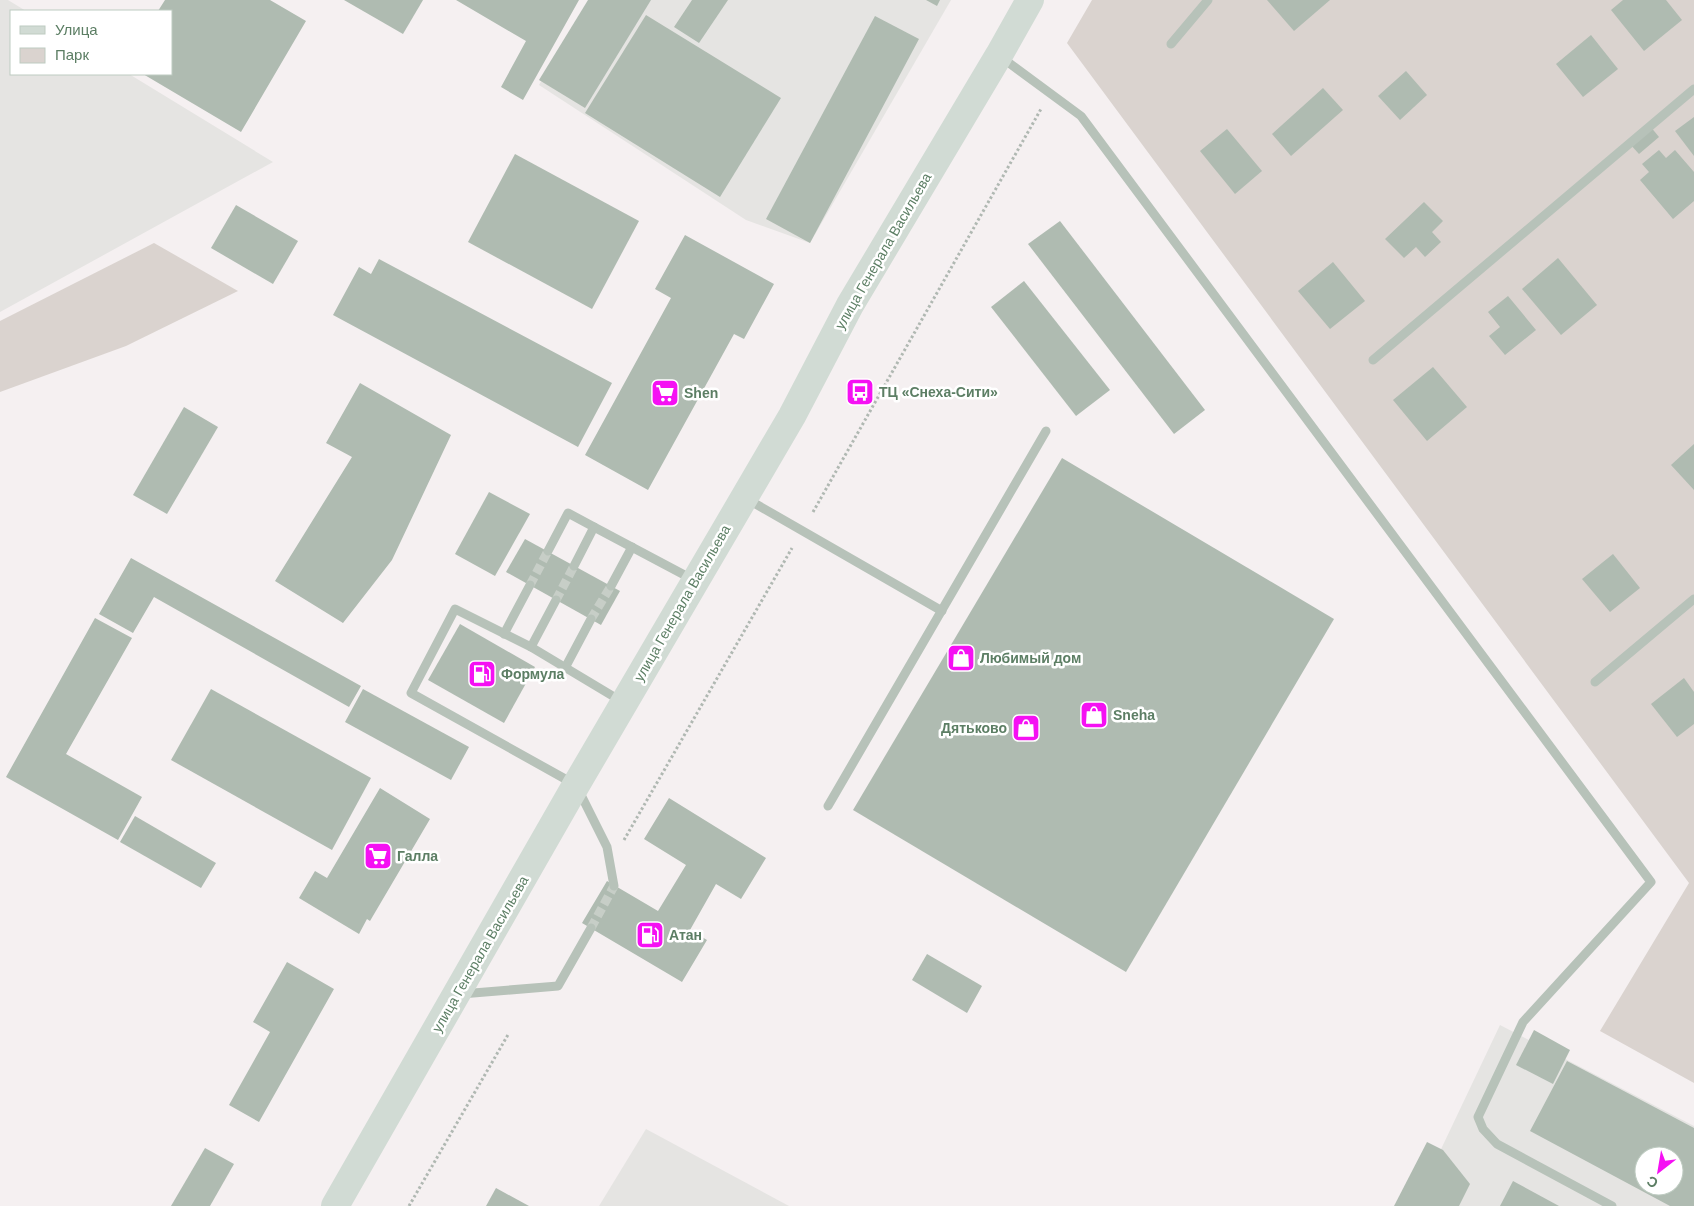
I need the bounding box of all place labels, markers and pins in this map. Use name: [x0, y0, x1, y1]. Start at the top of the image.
bus stop icon: ТЦ «Снеха-Сити»: [845, 377, 875, 407]
supermarket icon: Shen: [650, 378, 680, 408]
place label: ТЦ «Снеха-Сити»: [879, 384, 998, 400]
place label: Shen: [684, 385, 718, 401]
shop icon: Любимый дом: [946, 643, 976, 673]
place label: Любимый дом: [980, 650, 1081, 666]
fuel station icon: Формула: [467, 659, 497, 689]
place label: Формула: [501, 666, 565, 682]
shop icon: Sneha: [1079, 700, 1109, 730]
place label: Sneha: [1113, 707, 1155, 723]
shop icon: Дятьково: [1011, 713, 1041, 743]
place label: Дятьково: [941, 720, 1007, 736]
supermarket icon: Галла: [363, 841, 393, 871]
place label: Галла: [397, 848, 438, 864]
fuel station icon: Атан: [635, 920, 665, 950]
place label: Атан: [669, 927, 702, 943]

